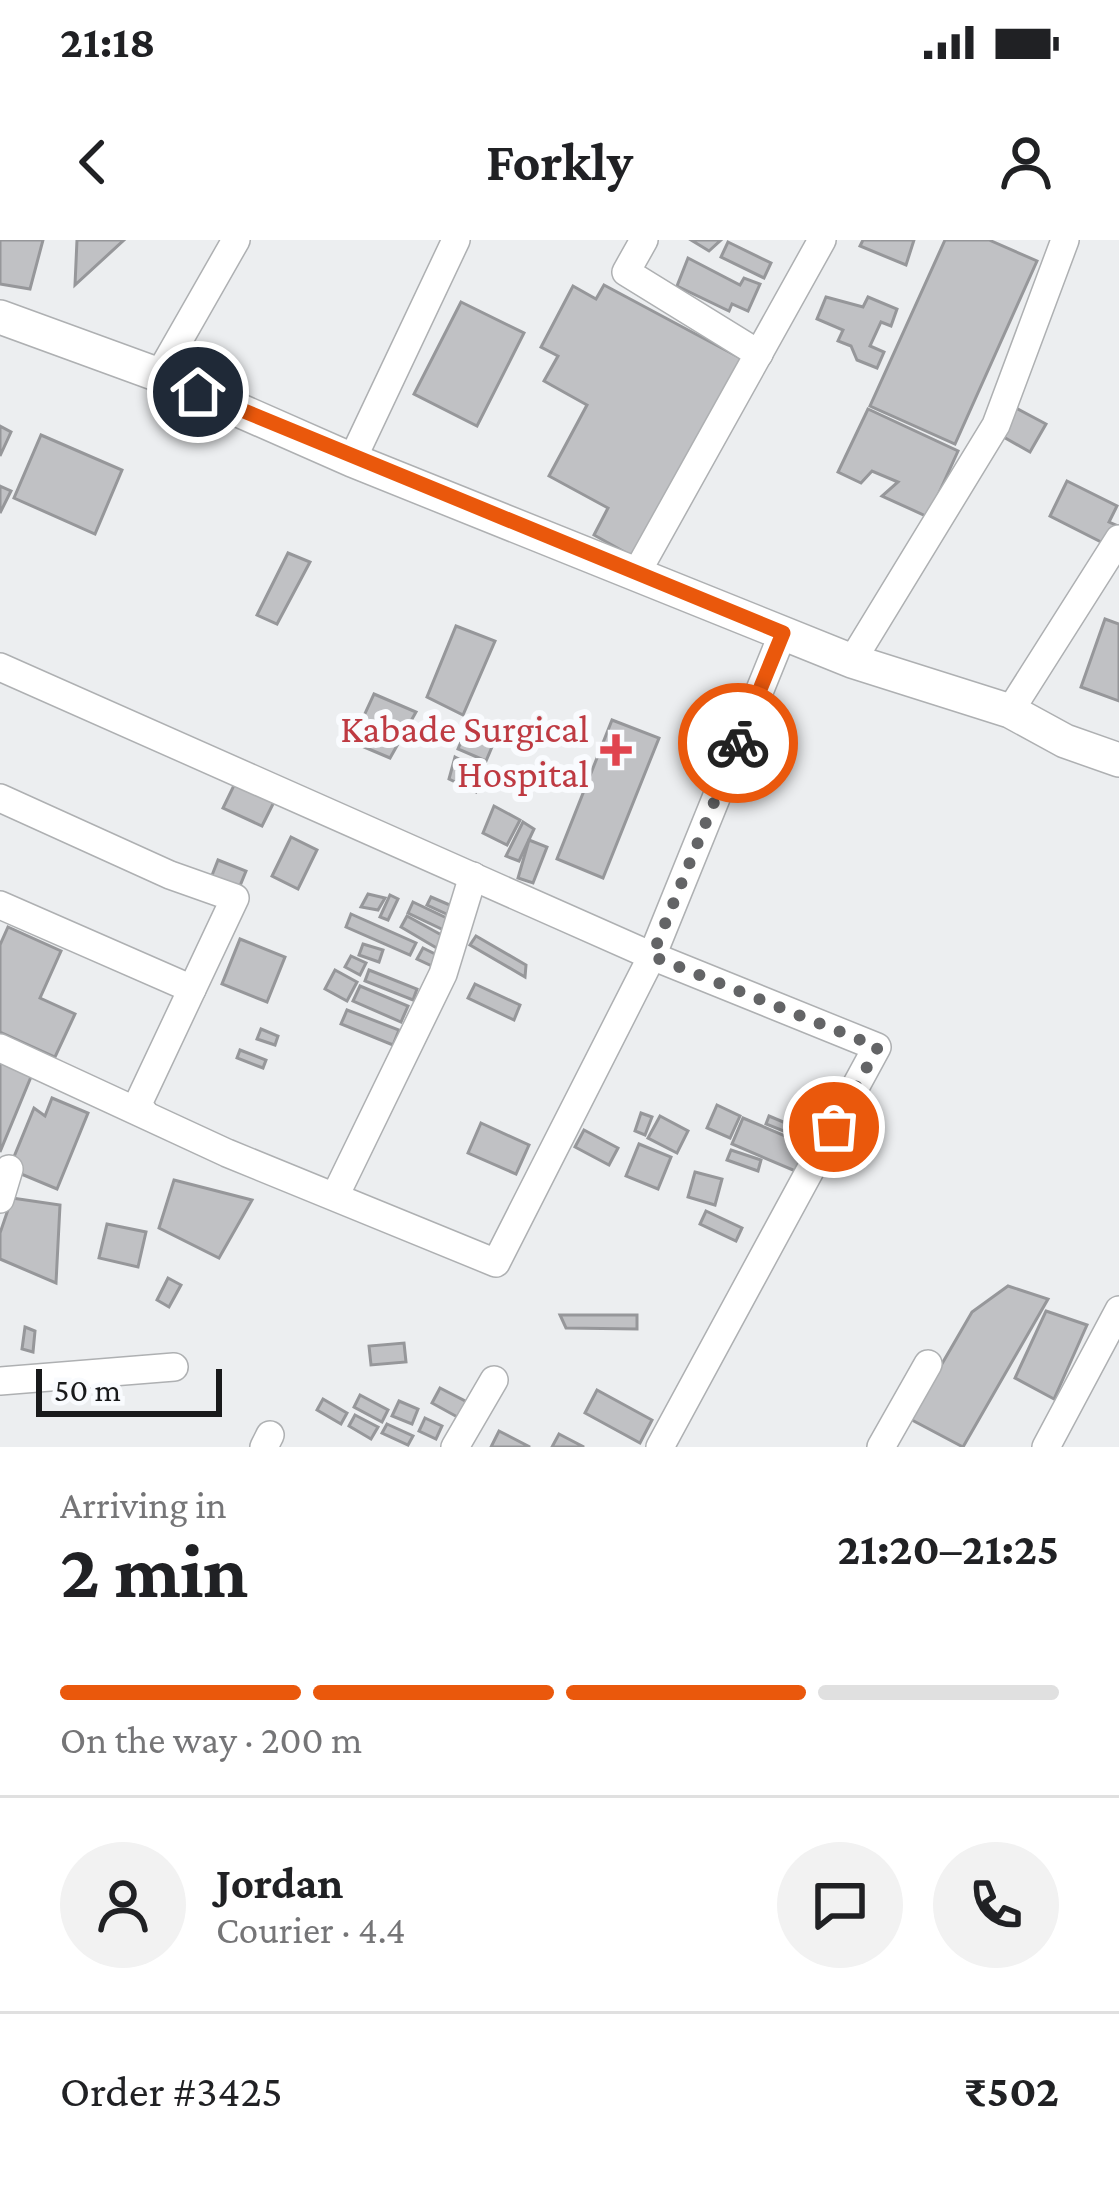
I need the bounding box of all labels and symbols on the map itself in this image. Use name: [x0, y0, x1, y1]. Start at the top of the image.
pin: [147, 341, 249, 443]
courier: [678, 683, 798, 803]
place label: Kabade Surgical Hospital: [340, 707, 589, 796]
marker: Kabade Surgical Hospital: [600, 734, 632, 766]
pin: [783, 1076, 885, 1178]
scale bar: [36, 1363, 222, 1416]

